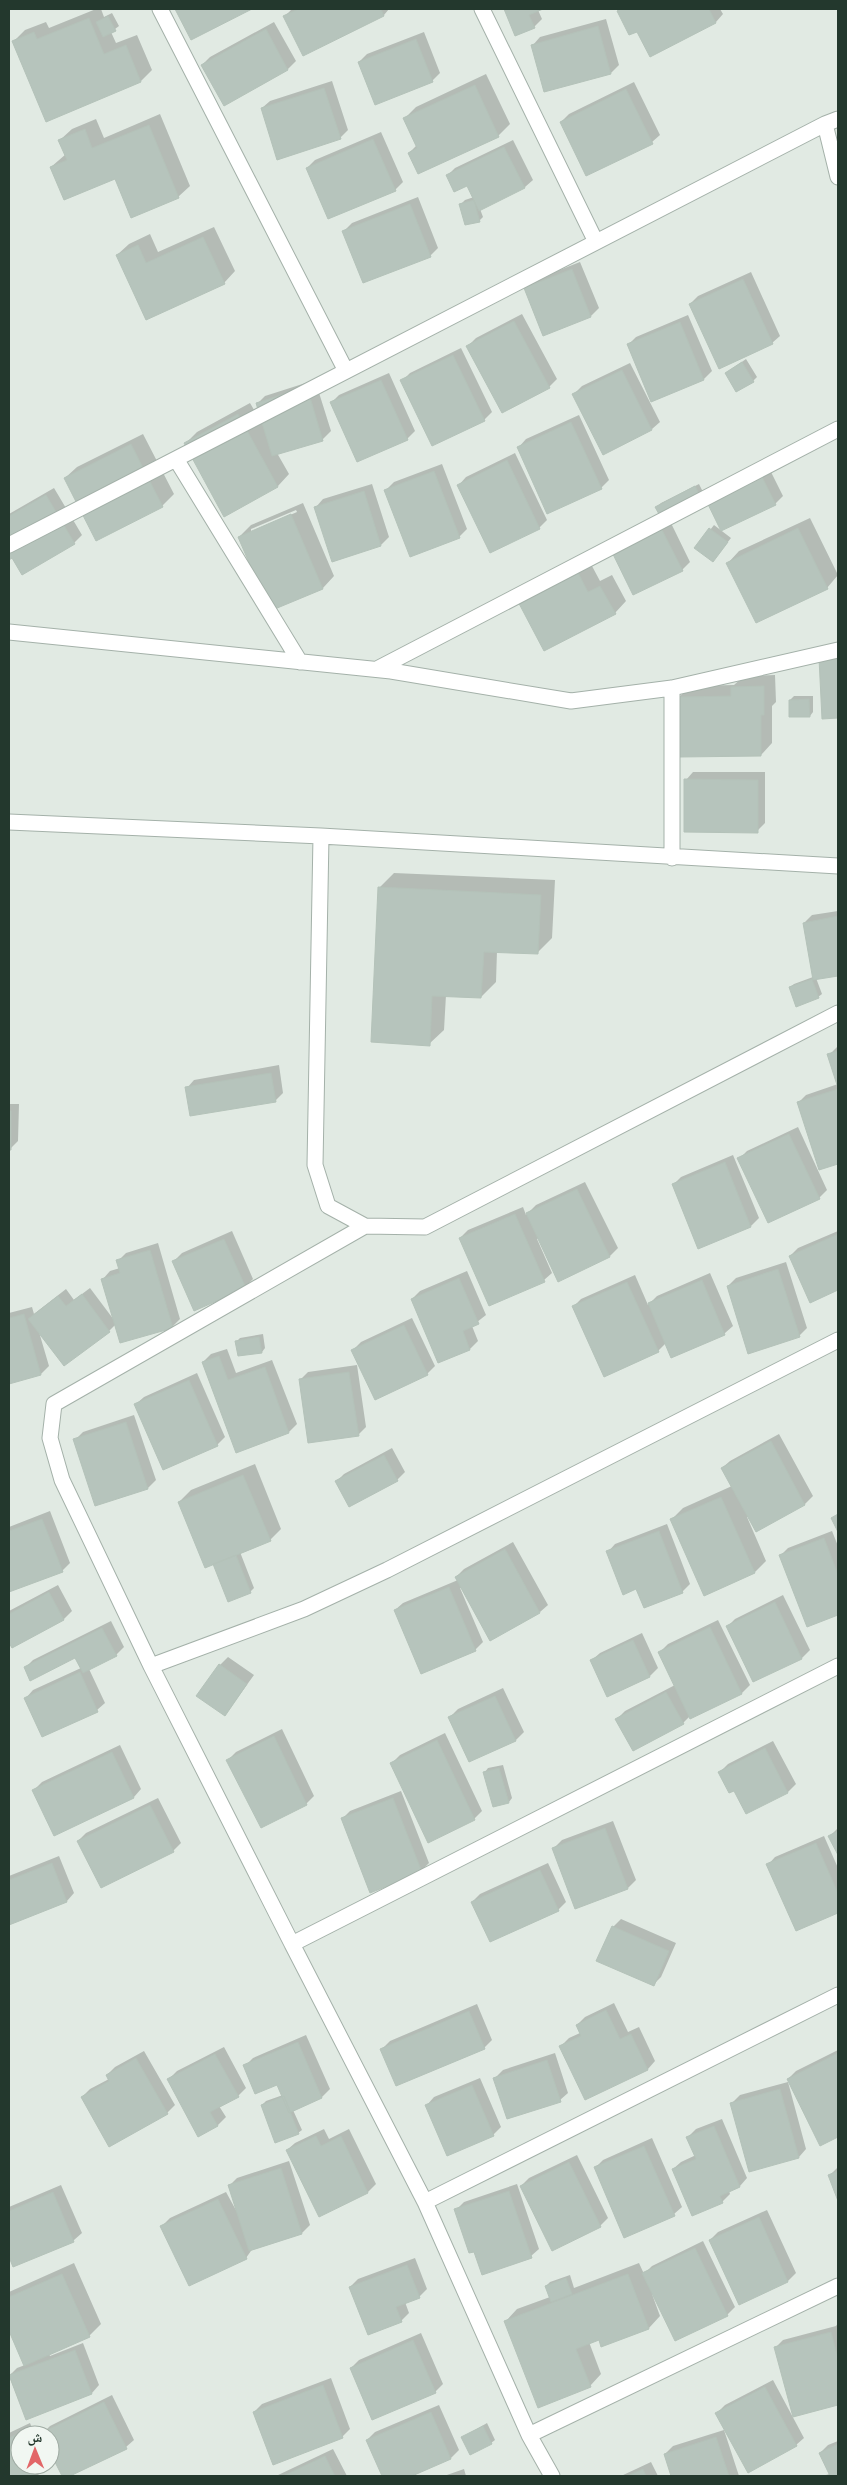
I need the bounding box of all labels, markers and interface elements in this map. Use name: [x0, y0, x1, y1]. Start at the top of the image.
north arrow: [10, 2425, 60, 2475]
text: ش: [27, 2427, 43, 2447]

